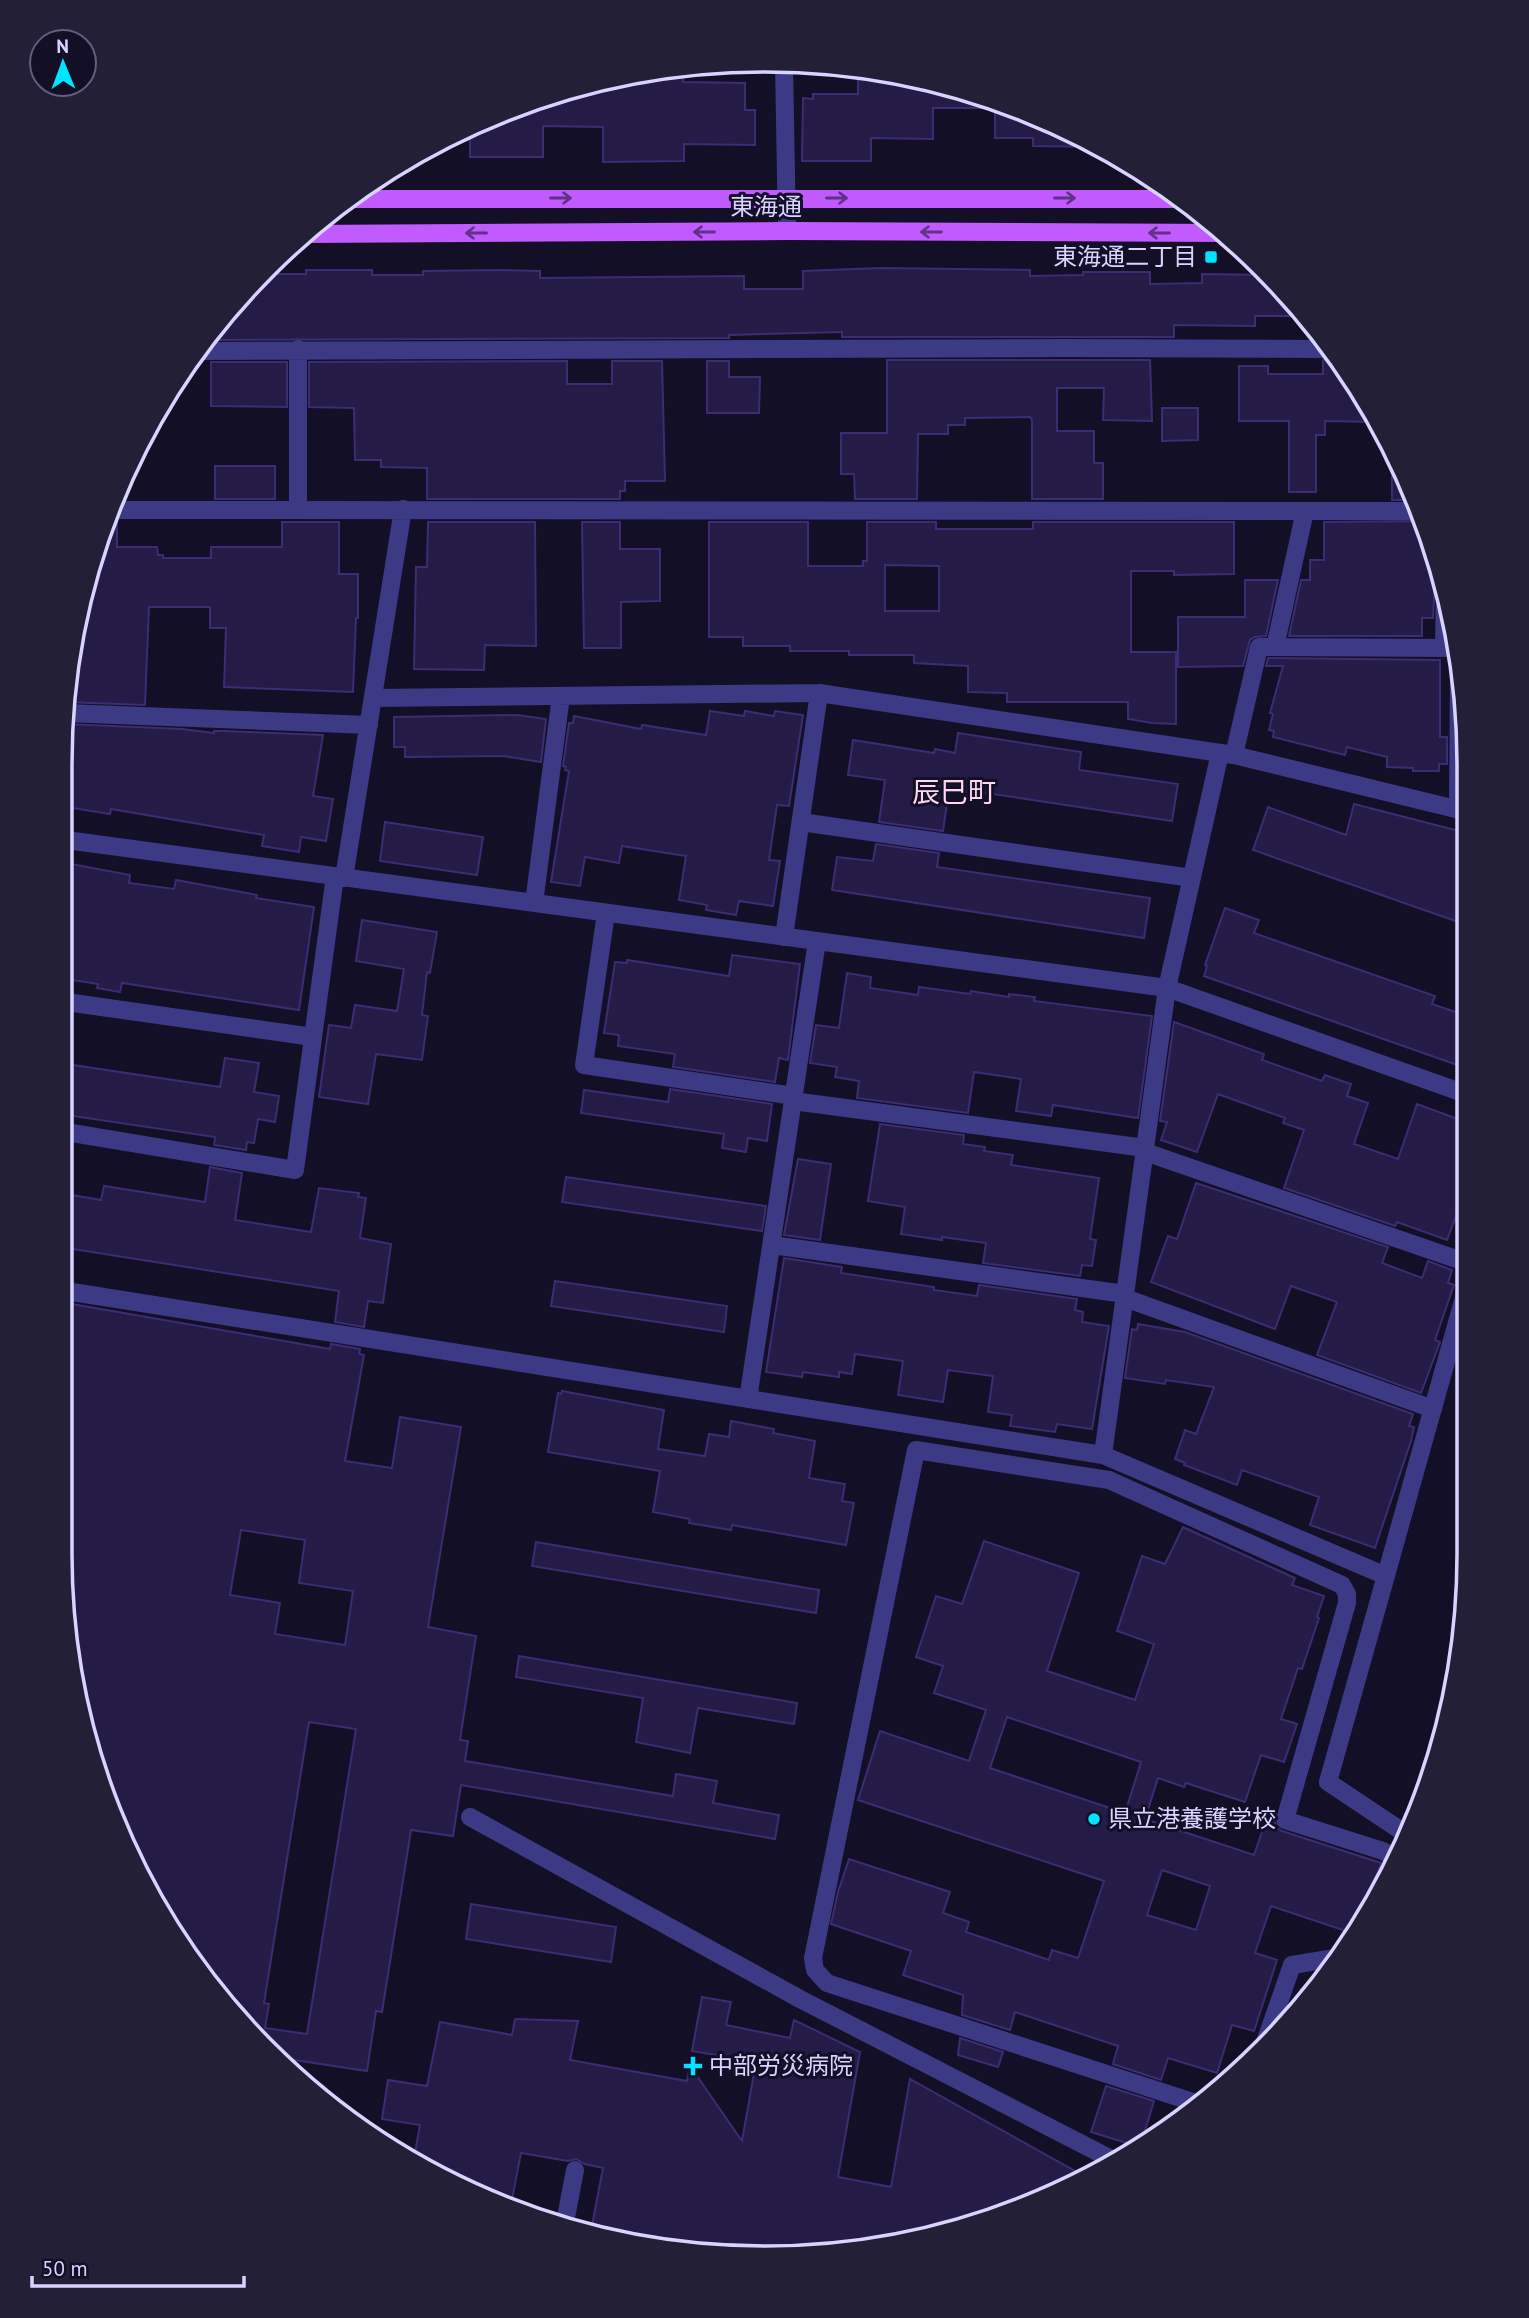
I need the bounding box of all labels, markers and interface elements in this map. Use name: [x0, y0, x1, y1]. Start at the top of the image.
north arrow: [28, 28, 98, 98]
text: N: [56, 34, 69, 58]
one-way arrow: [549, 191, 572, 205]
street label: 東海通: [730, 191, 802, 222]
one-way arrow: [826, 191, 849, 205]
one-way arrow: [1053, 191, 1076, 205]
one-way arrow: [692, 225, 715, 239]
one-way arrow: [920, 225, 943, 239]
one-way arrow: [465, 226, 488, 240]
one-way arrow: [1147, 226, 1170, 240]
place label: 東海通二丁目: [1053, 241, 1197, 272]
marker: 東海通二丁目: [1203, 249, 1219, 265]
district label: 辰巳町: [912, 773, 996, 810]
place label: 県立港養護学校: [1108, 1803, 1276, 1834]
marker: 県立港養護学校: [1086, 1811, 1102, 1827]
place label: 中部労災病院: [709, 2050, 853, 2081]
marker: 中部労災病院: [683, 2056, 703, 2076]
scale bar: [32, 2244, 243, 2288]
text: 50 m: [42, 2255, 88, 2282]

